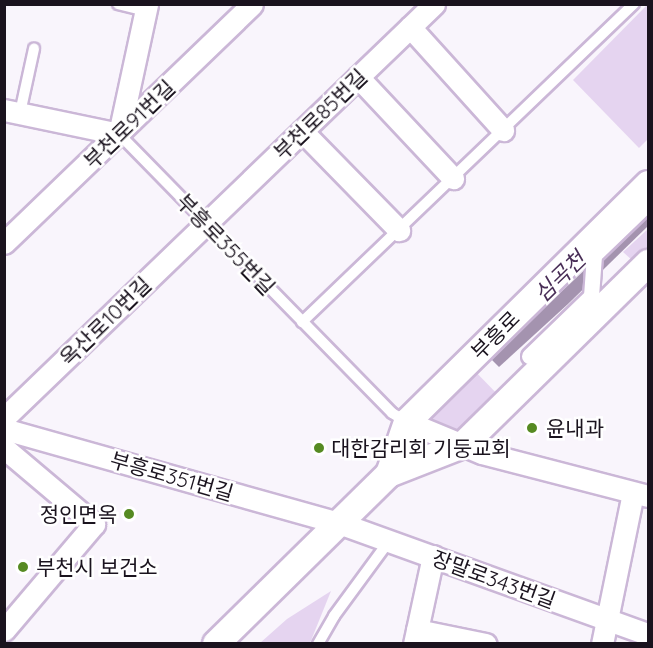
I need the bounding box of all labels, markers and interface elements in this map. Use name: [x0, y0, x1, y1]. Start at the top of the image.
street label: 부천로85번길: [268, 63, 372, 165]
street label: 부천로91번길: [78, 75, 180, 173]
street label: 부흥로355번길: [172, 188, 280, 300]
water label: 심곡천: [529, 246, 591, 308]
street label: 옥산로10번길: [54, 271, 156, 371]
street label: 부흥로: [466, 306, 524, 364]
place label: 윤내과: [546, 415, 604, 441]
marker: 윤내과: [523, 419, 541, 437]
place label: 대한감리회 기둥교회: [331, 435, 511, 461]
marker: 대한감리회 기둥교회: [312, 441, 326, 455]
street label: 부흥로351번길: [108, 446, 236, 506]
place label: 정인면옥: [40, 501, 117, 527]
marker: 정인면옥: [122, 507, 136, 521]
street label: 장말로343번길: [429, 545, 559, 613]
place label: 부천시 보건소: [36, 554, 158, 580]
marker: 부천시 보건소: [14, 558, 32, 576]

